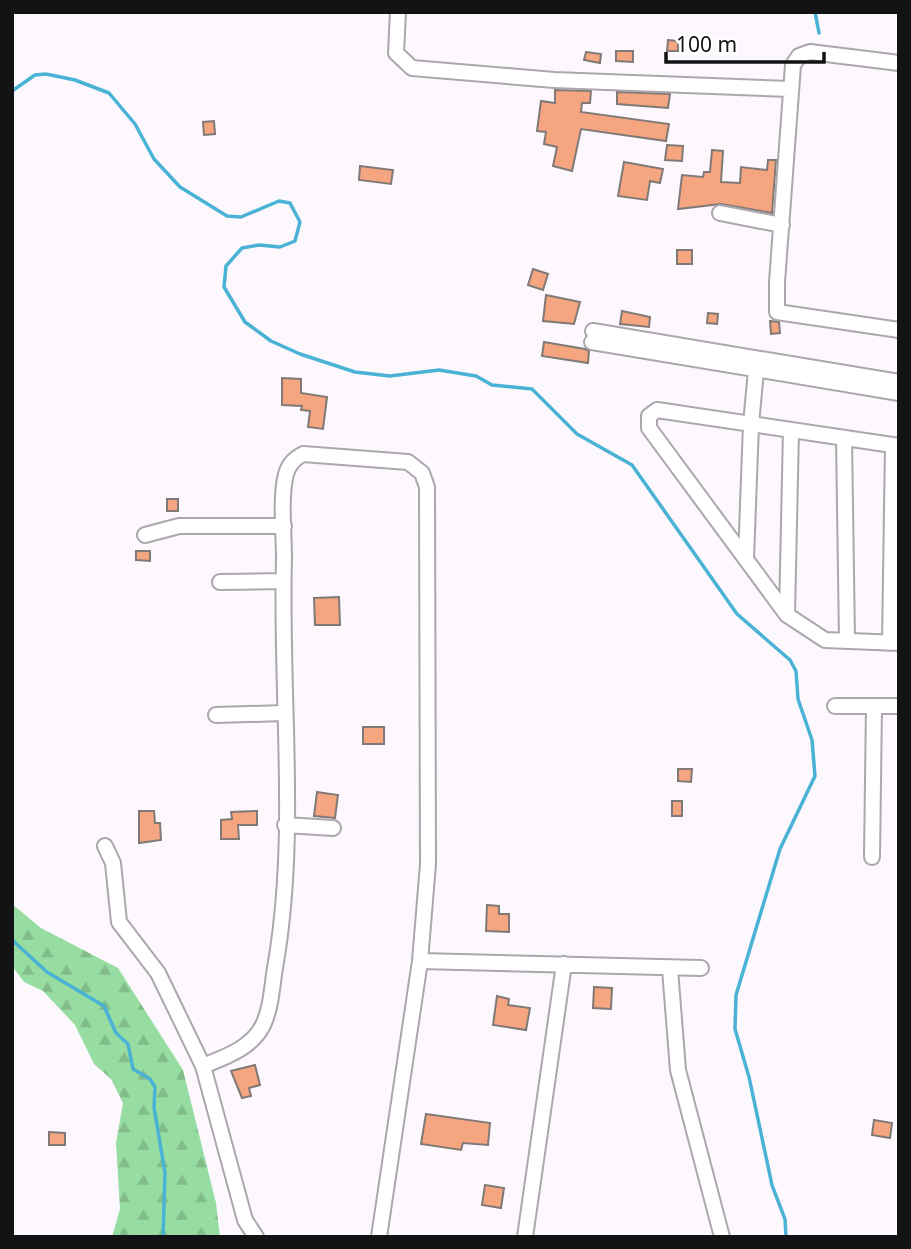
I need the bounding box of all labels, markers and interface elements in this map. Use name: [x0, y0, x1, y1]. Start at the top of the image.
scale bar: [666, 21, 824, 65]
text: 100 m: [676, 30, 737, 58]

